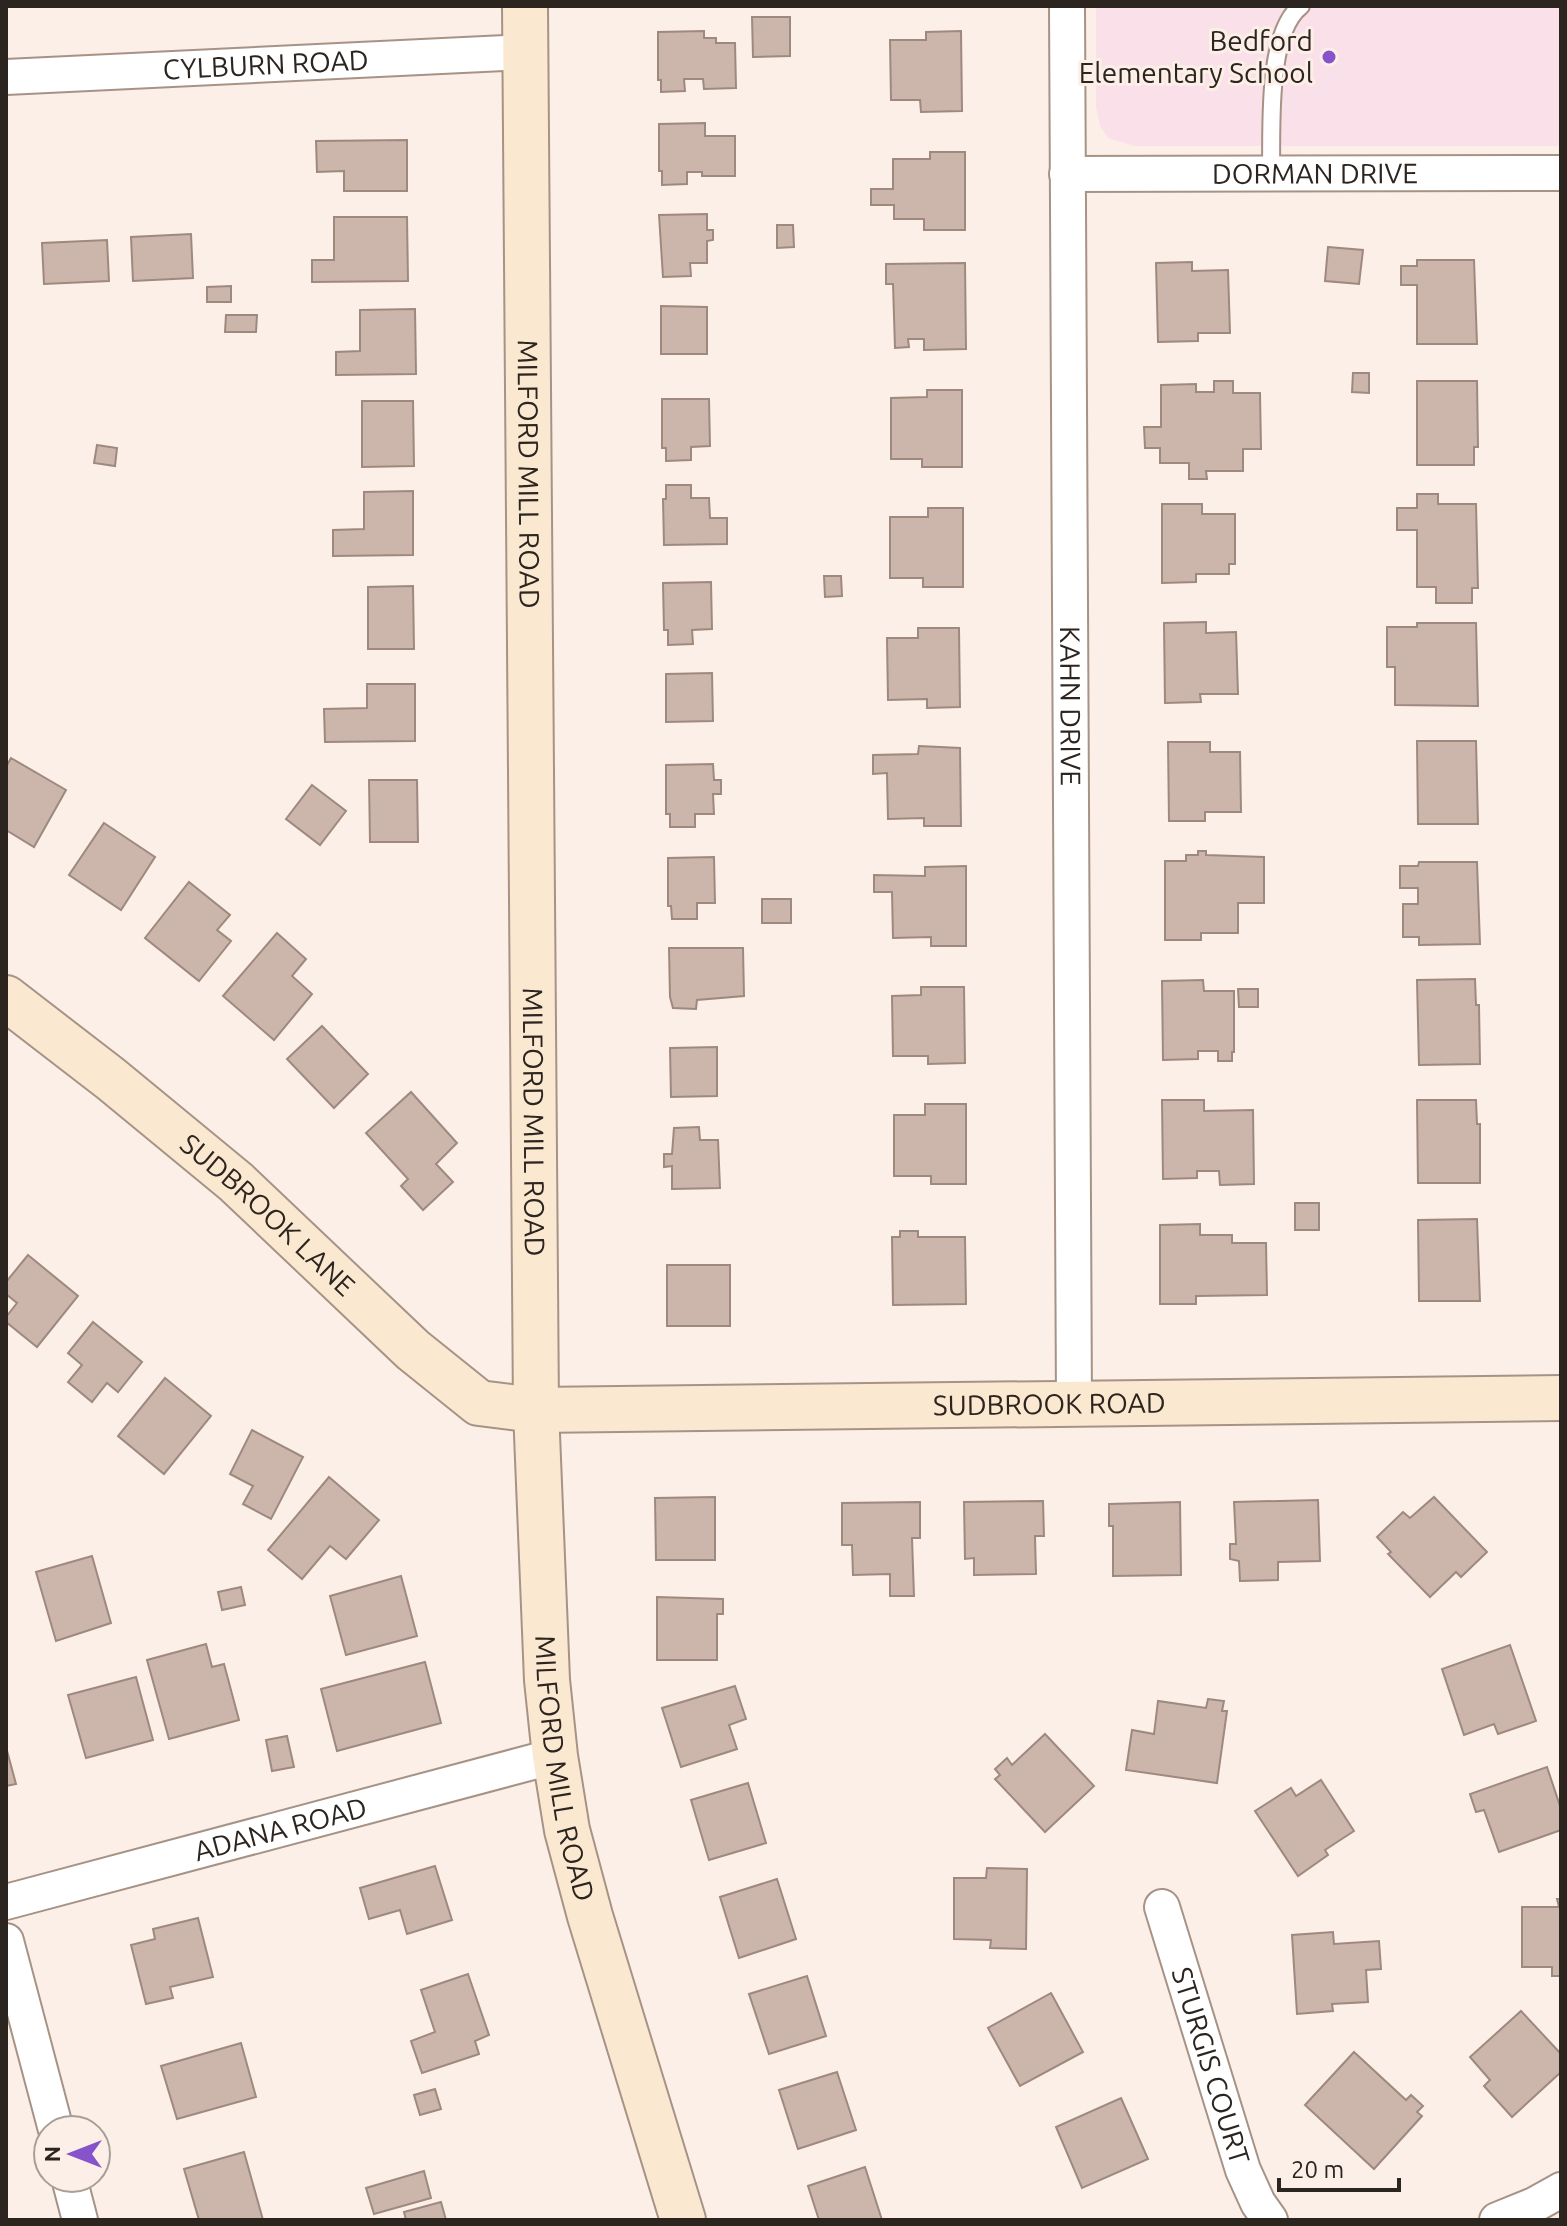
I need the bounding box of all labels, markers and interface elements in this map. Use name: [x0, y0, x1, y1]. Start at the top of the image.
place label: Bedford Elementary School: [1079, 25, 1313, 88]
street label: CYLBURN ROAD: [162, 44, 369, 84]
marker: Bedford Elementary School: [1320, 48, 1338, 66]
street label: DORMAN DRIVE: [1212, 157, 1418, 189]
street label: MILFORD MILL ROAD: [513, 339, 546, 609]
street label: KAHN DRIVE: [1055, 626, 1087, 786]
street label: MILFORD MILL ROAD: [518, 987, 551, 1257]
street label: SUDBROOK LANE: [175, 1127, 361, 1301]
street label: SUDBROOK ROAD: [933, 1387, 1166, 1420]
street label: MILFORD MILL ROAD: [530, 1635, 601, 1904]
street label: ADANA ROAD: [191, 1791, 370, 1866]
street label: STURGIS COURT: [1166, 1963, 1256, 2168]
north arrow: [32, 2114, 112, 2194]
scale bar: [1279, 2142, 1399, 2192]
text: N: [39, 2146, 64, 2162]
text: 20 m: [1291, 2156, 1344, 2183]

